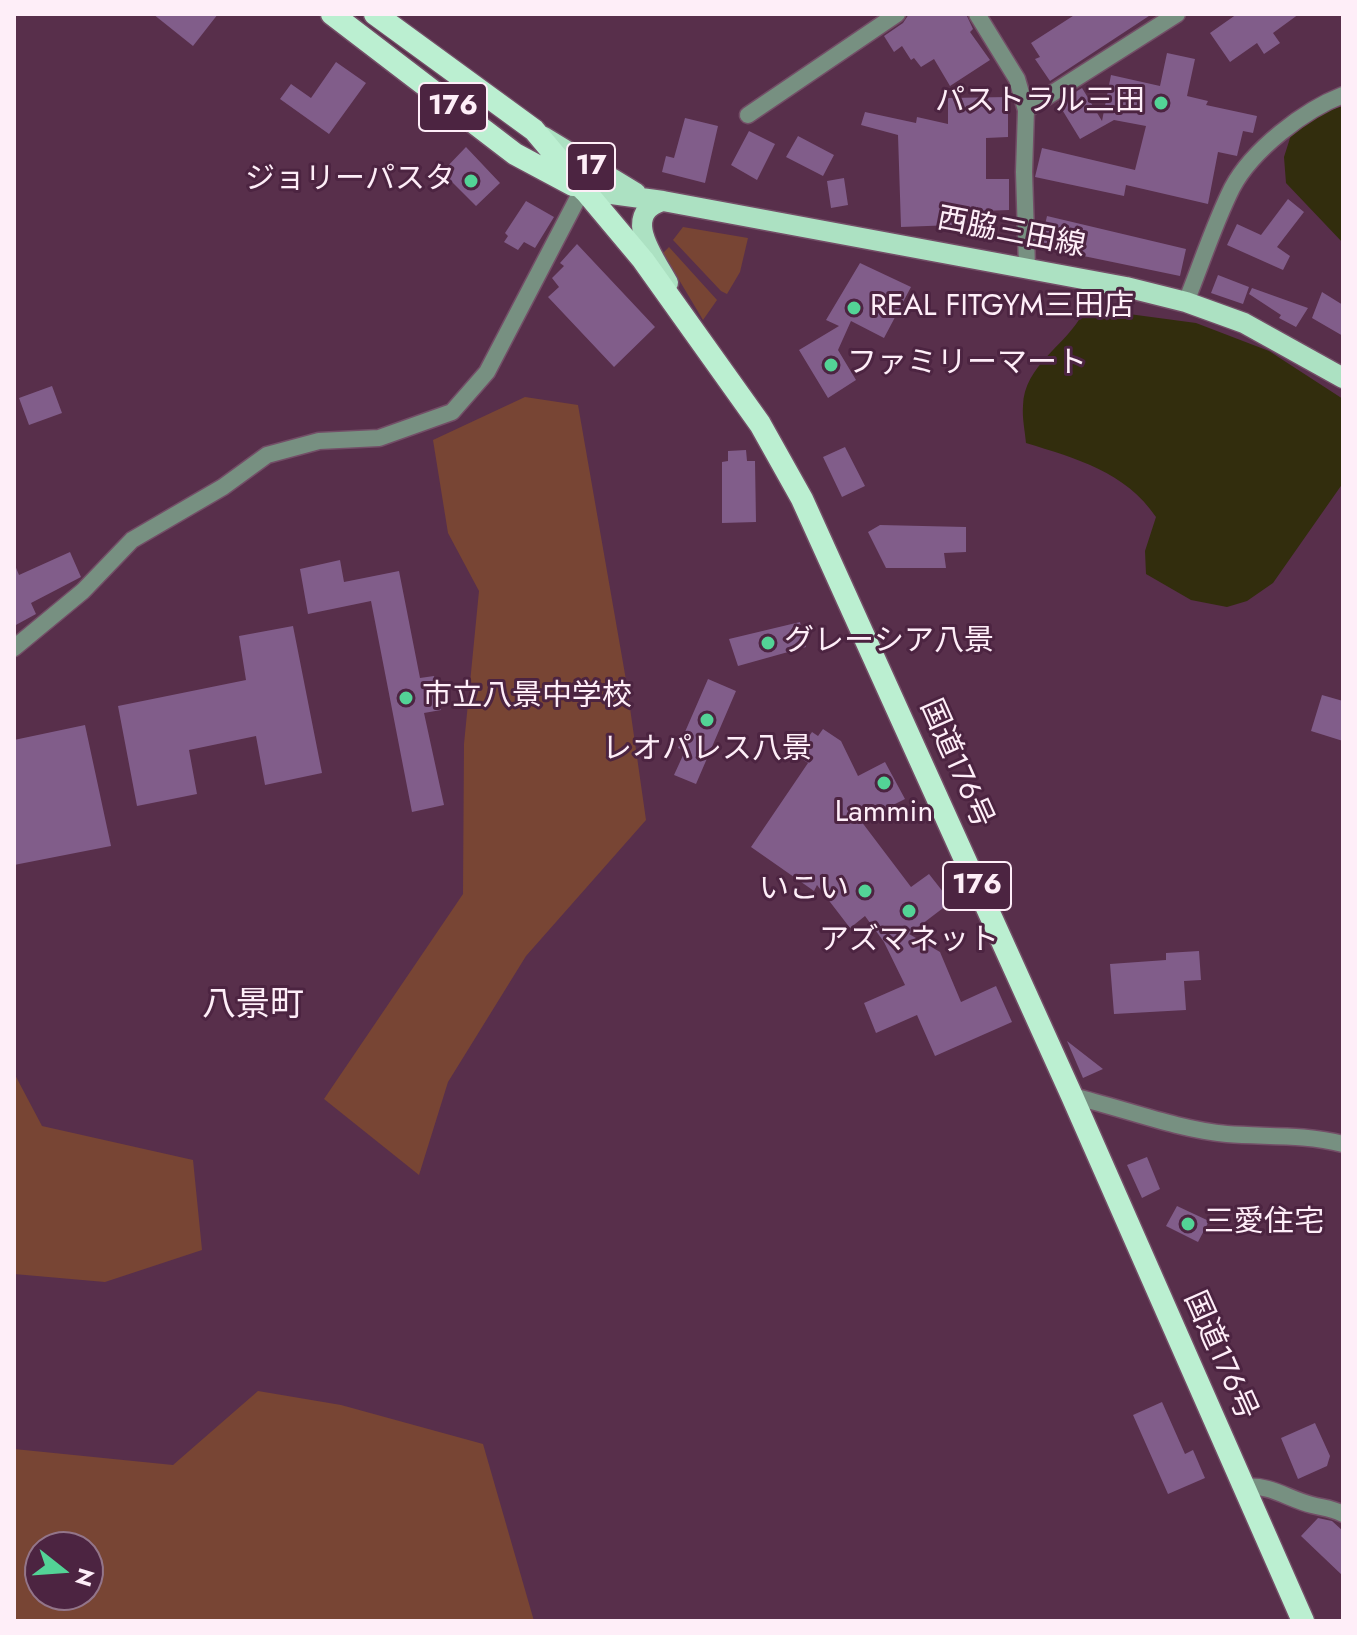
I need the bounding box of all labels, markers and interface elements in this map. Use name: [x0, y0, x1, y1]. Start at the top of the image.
road number: 176: [419, 83, 487, 131]
place label: パストラル三田: [935, 85, 1145, 121]
marker: パストラル三田: [1152, 94, 1170, 112]
road number: 17: [567, 143, 615, 191]
place label: ジョリーパスタ: [245, 163, 455, 199]
marker: ジョリーパスタ: [462, 172, 480, 190]
street label: 西脇三田線: [934, 202, 1088, 266]
place label: REAL FITGYM三田店: [870, 290, 1134, 326]
marker: REAL FITGYM三田店: [845, 299, 863, 317]
place label: ファミリーマート: [847, 347, 1087, 383]
marker: ファミリーマート: [822, 356, 840, 374]
place label: グレーシア八景: [784, 625, 994, 661]
marker: グレーシア八景: [759, 634, 777, 652]
place label: 市立八景中学校: [422, 680, 632, 716]
marker: 市立八景中学校: [397, 689, 415, 707]
street label: 国道176号: [911, 694, 999, 834]
marker: レオパレス八景: [698, 711, 716, 729]
place label: レオパレス八景: [602, 733, 812, 769]
marker: Lammin: [875, 774, 893, 792]
place label: Lammin: [835, 796, 933, 832]
road number: 176: [943, 862, 1011, 910]
place label: いこい: [759, 873, 849, 909]
marker: いこい: [856, 882, 874, 900]
marker: アズマネット: [900, 902, 918, 920]
place label: アズマネット: [819, 924, 999, 960]
district label: 八景町: [202, 987, 304, 1027]
place label: 三愛住宅: [1204, 1206, 1324, 1242]
marker: 三愛住宅: [1179, 1215, 1197, 1233]
street label: 国道176号: [1175, 1286, 1263, 1426]
north arrow: [24, 1531, 104, 1611]
text: N: [67, 1564, 103, 1590]

